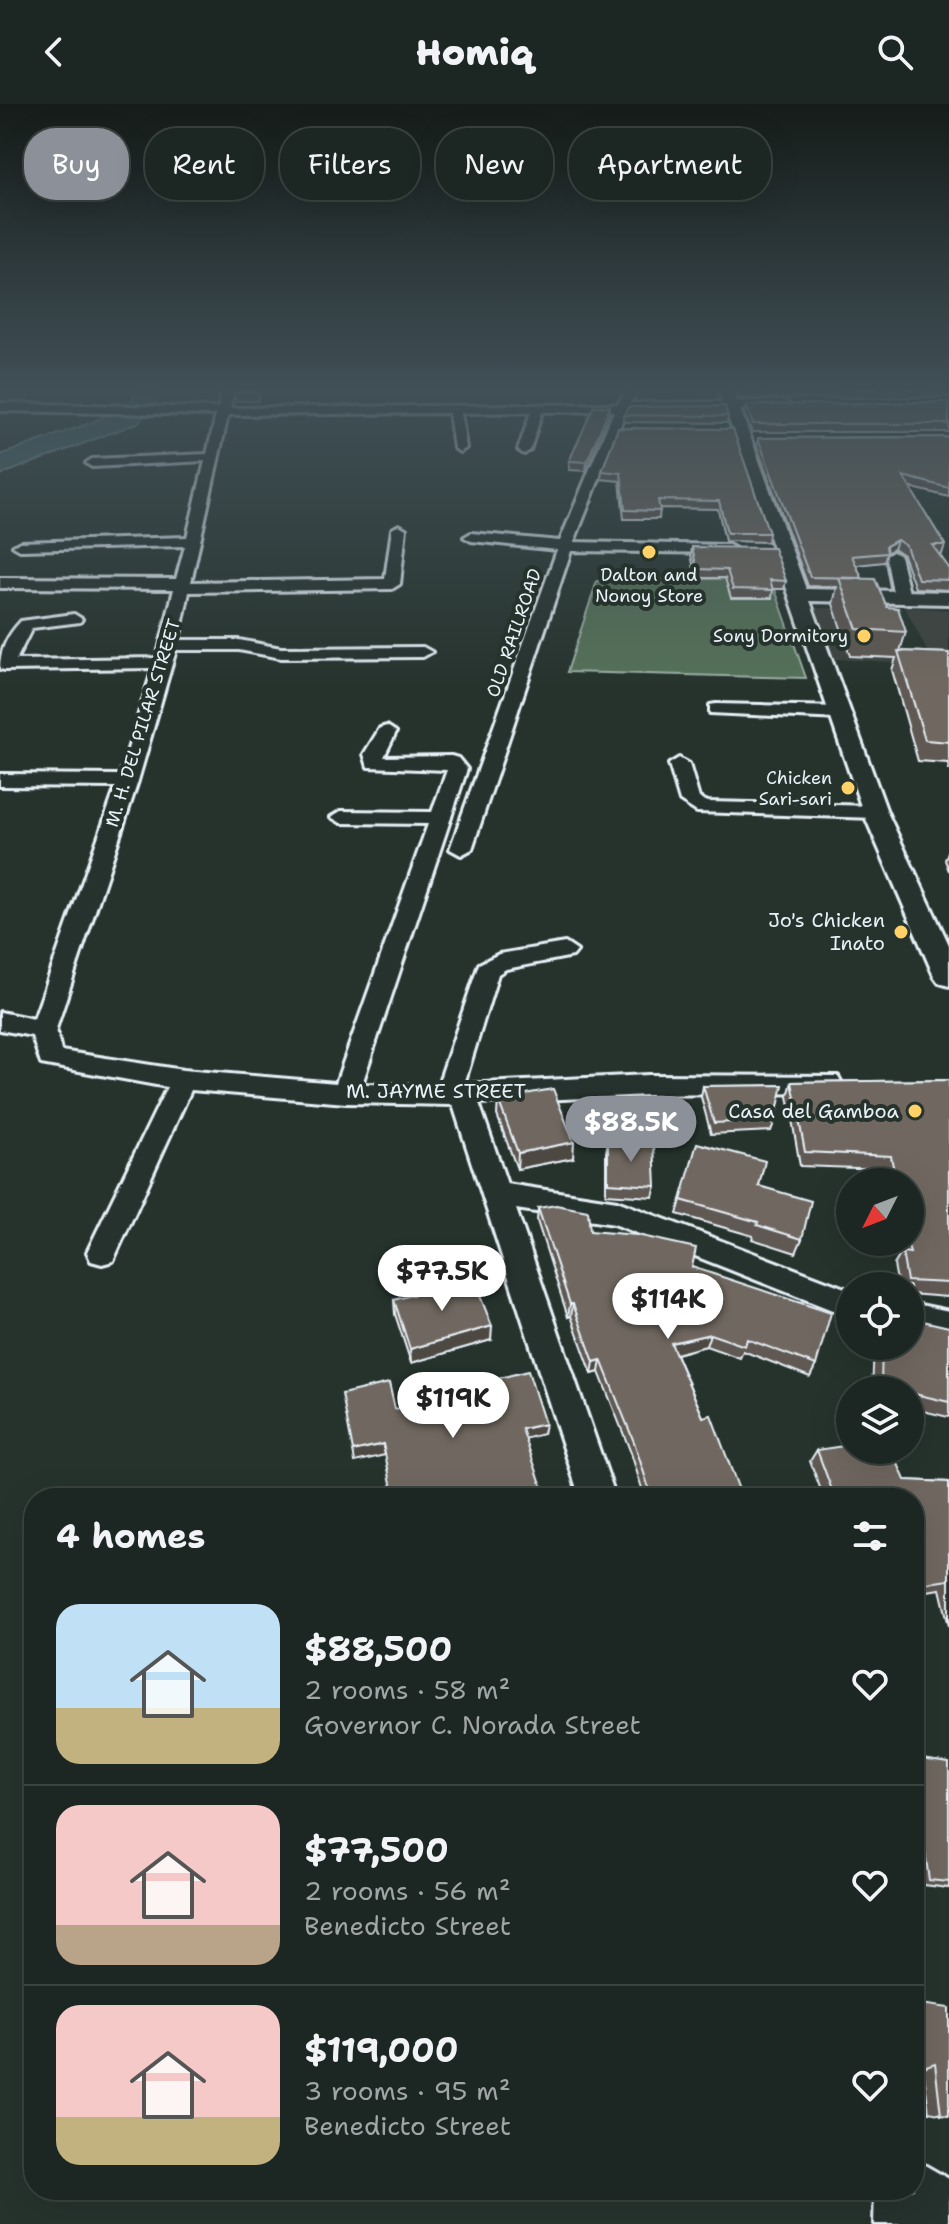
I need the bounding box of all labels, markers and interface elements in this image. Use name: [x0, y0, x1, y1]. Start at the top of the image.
text: Homiq: [416, 28, 533, 77]
icon: back: [32, 30, 76, 74]
icon: search: [873, 30, 917, 74]
chip: Buy: [24, 128, 129, 200]
chip: Rent: [145, 128, 264, 200]
chip: Filters: [280, 128, 420, 200]
chip: New: [436, 128, 553, 200]
chip: Apartment: [569, 128, 771, 200]
marker: Dalton and Nonoy Store: [640, 543, 658, 561]
place label: Dalton and Nonoy Store: [595, 563, 703, 608]
street label: OLD RAILROAD: [481, 565, 547, 701]
street label: M. H. DEL PILAR STREET: [100, 616, 186, 830]
place label: Sony Dormitory: [713, 624, 848, 648]
marker: Sony Dormitory: [855, 627, 873, 645]
place label: Chicken Sari-sari: [759, 766, 832, 811]
marker: Chicken Sari-sari: [839, 779, 857, 797]
place label: Jo's Chicken Inato: [768, 907, 885, 956]
marker: Jo's Chicken Inato: [892, 923, 910, 941]
street label: M. JAYME STREET: [346, 1078, 526, 1104]
pin: $88.5K: [566, 1096, 696, 1164]
place label: Casa del Gamboa: [728, 1098, 900, 1124]
marker: Casa del Gamboa: [906, 1102, 924, 1120]
text: $88.5K: [583, 1104, 679, 1139]
north arrow: [836, 1168, 924, 1256]
map controls: [836, 1168, 924, 1464]
pin: $77.5K: [377, 1245, 507, 1313]
text: $77.5K: [396, 1253, 488, 1288]
button: locate: [836, 1272, 924, 1360]
pin: $114K: [612, 1273, 724, 1341]
text: $114K: [630, 1281, 706, 1316]
pin: $119K: [397, 1372, 509, 1440]
button: layers: [836, 1376, 924, 1464]
text: $119K: [415, 1380, 491, 1415]
text: 4 homes: [56, 1513, 205, 1559]
icon: filters: [848, 1514, 892, 1558]
text: $88,500: [304, 1626, 452, 1672]
icon: home: [120, 1636, 216, 1732]
icon: heart: [848, 1662, 892, 1706]
text: 2 rooms · 58 m²: [304, 1672, 510, 1707]
text: Governor C. Norada Street: [304, 1707, 641, 1742]
text: $77,500: [304, 1827, 449, 1873]
icon: home: [120, 1837, 216, 1933]
icon: heart: [848, 1863, 892, 1907]
text: 2 rooms · 56 m²: [304, 1873, 511, 1908]
text: Benedicto Street: [304, 1908, 511, 1943]
text: $119,000: [304, 2027, 459, 2073]
icon: home: [120, 2037, 216, 2133]
icon: heart: [848, 2063, 892, 2107]
text: 3 rooms · 95 m²: [304, 2073, 511, 2108]
text: Benedicto Street: [304, 2108, 511, 2143]

